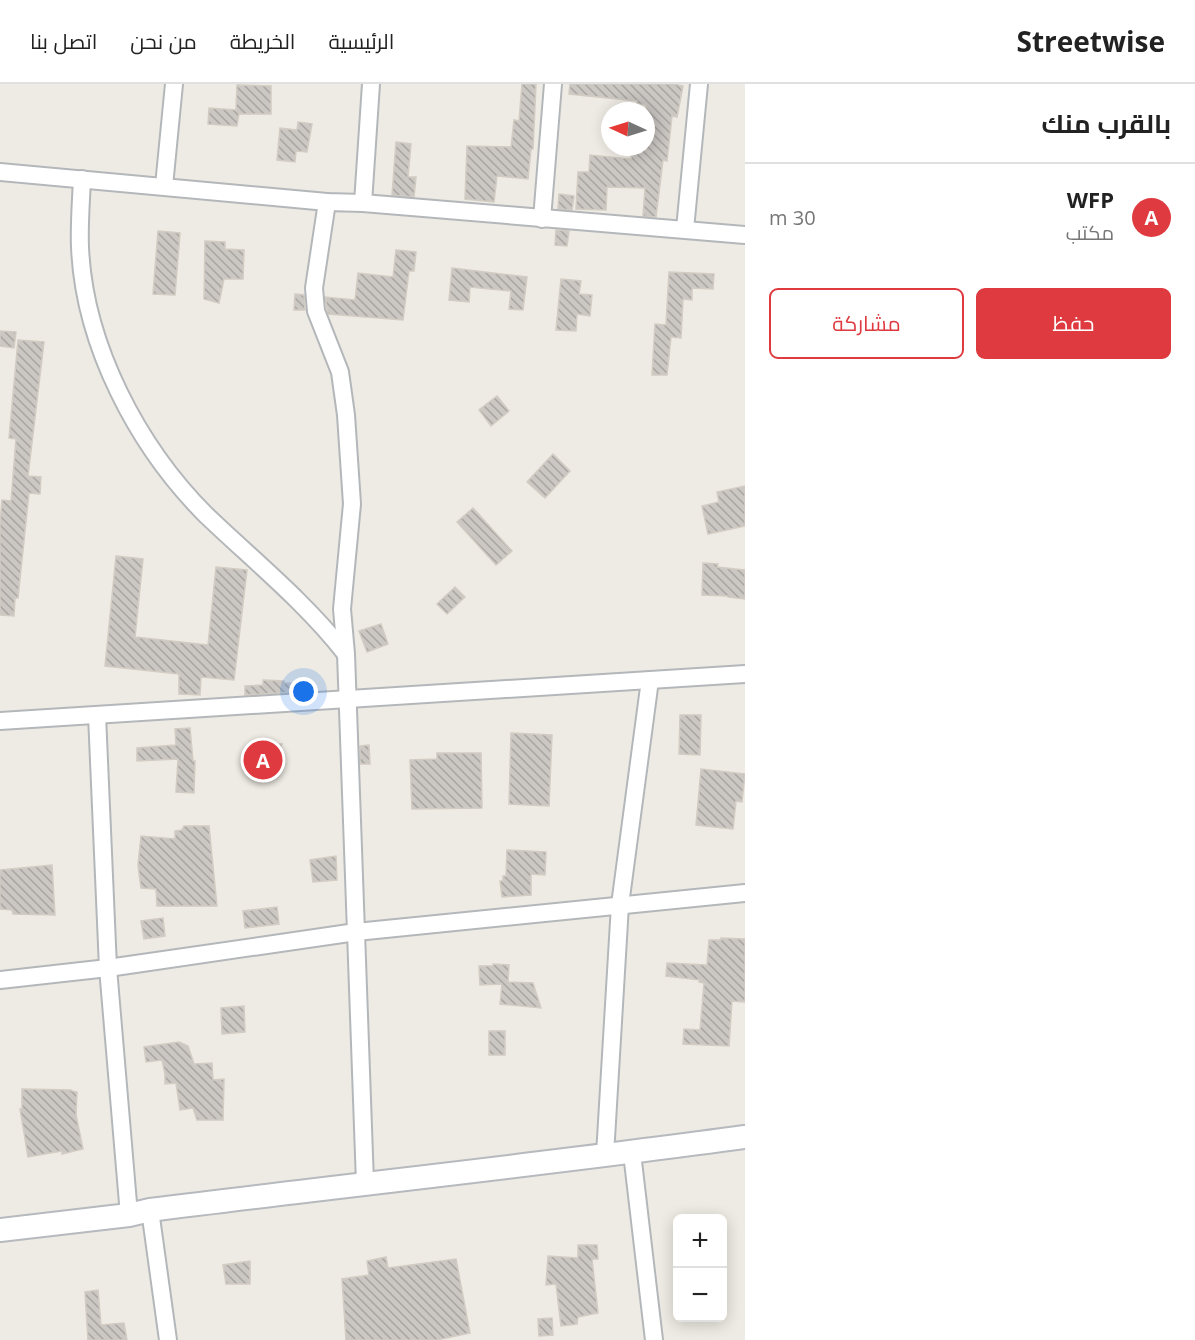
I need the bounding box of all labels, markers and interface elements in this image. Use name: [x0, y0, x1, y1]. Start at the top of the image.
text: Streetwise: [1016, 22, 1165, 60]
text: اتصل بنا: [30, 27, 97, 55]
text: من نحن: [130, 27, 197, 55]
text: الخريطة: [230, 27, 295, 55]
text: الرئيسية: [328, 27, 394, 55]
north arrow: [601, 102, 655, 156]
text: بالقرب منك: [1042, 105, 1171, 141]
text: WFP: [1067, 184, 1114, 214]
text: 30 m: [769, 204, 816, 231]
text: A: [1145, 204, 1158, 231]
text: مكتب: [1066, 219, 1114, 246]
button: مشاركة: [769, 288, 964, 359]
button: حفظ: [976, 288, 1171, 359]
your location: [289, 677, 318, 706]
pin: A: [244, 738, 282, 782]
map controls: [673, 1214, 727, 1322]
button: +: [673, 1214, 727, 1268]
button: −: [673, 1268, 727, 1322]

